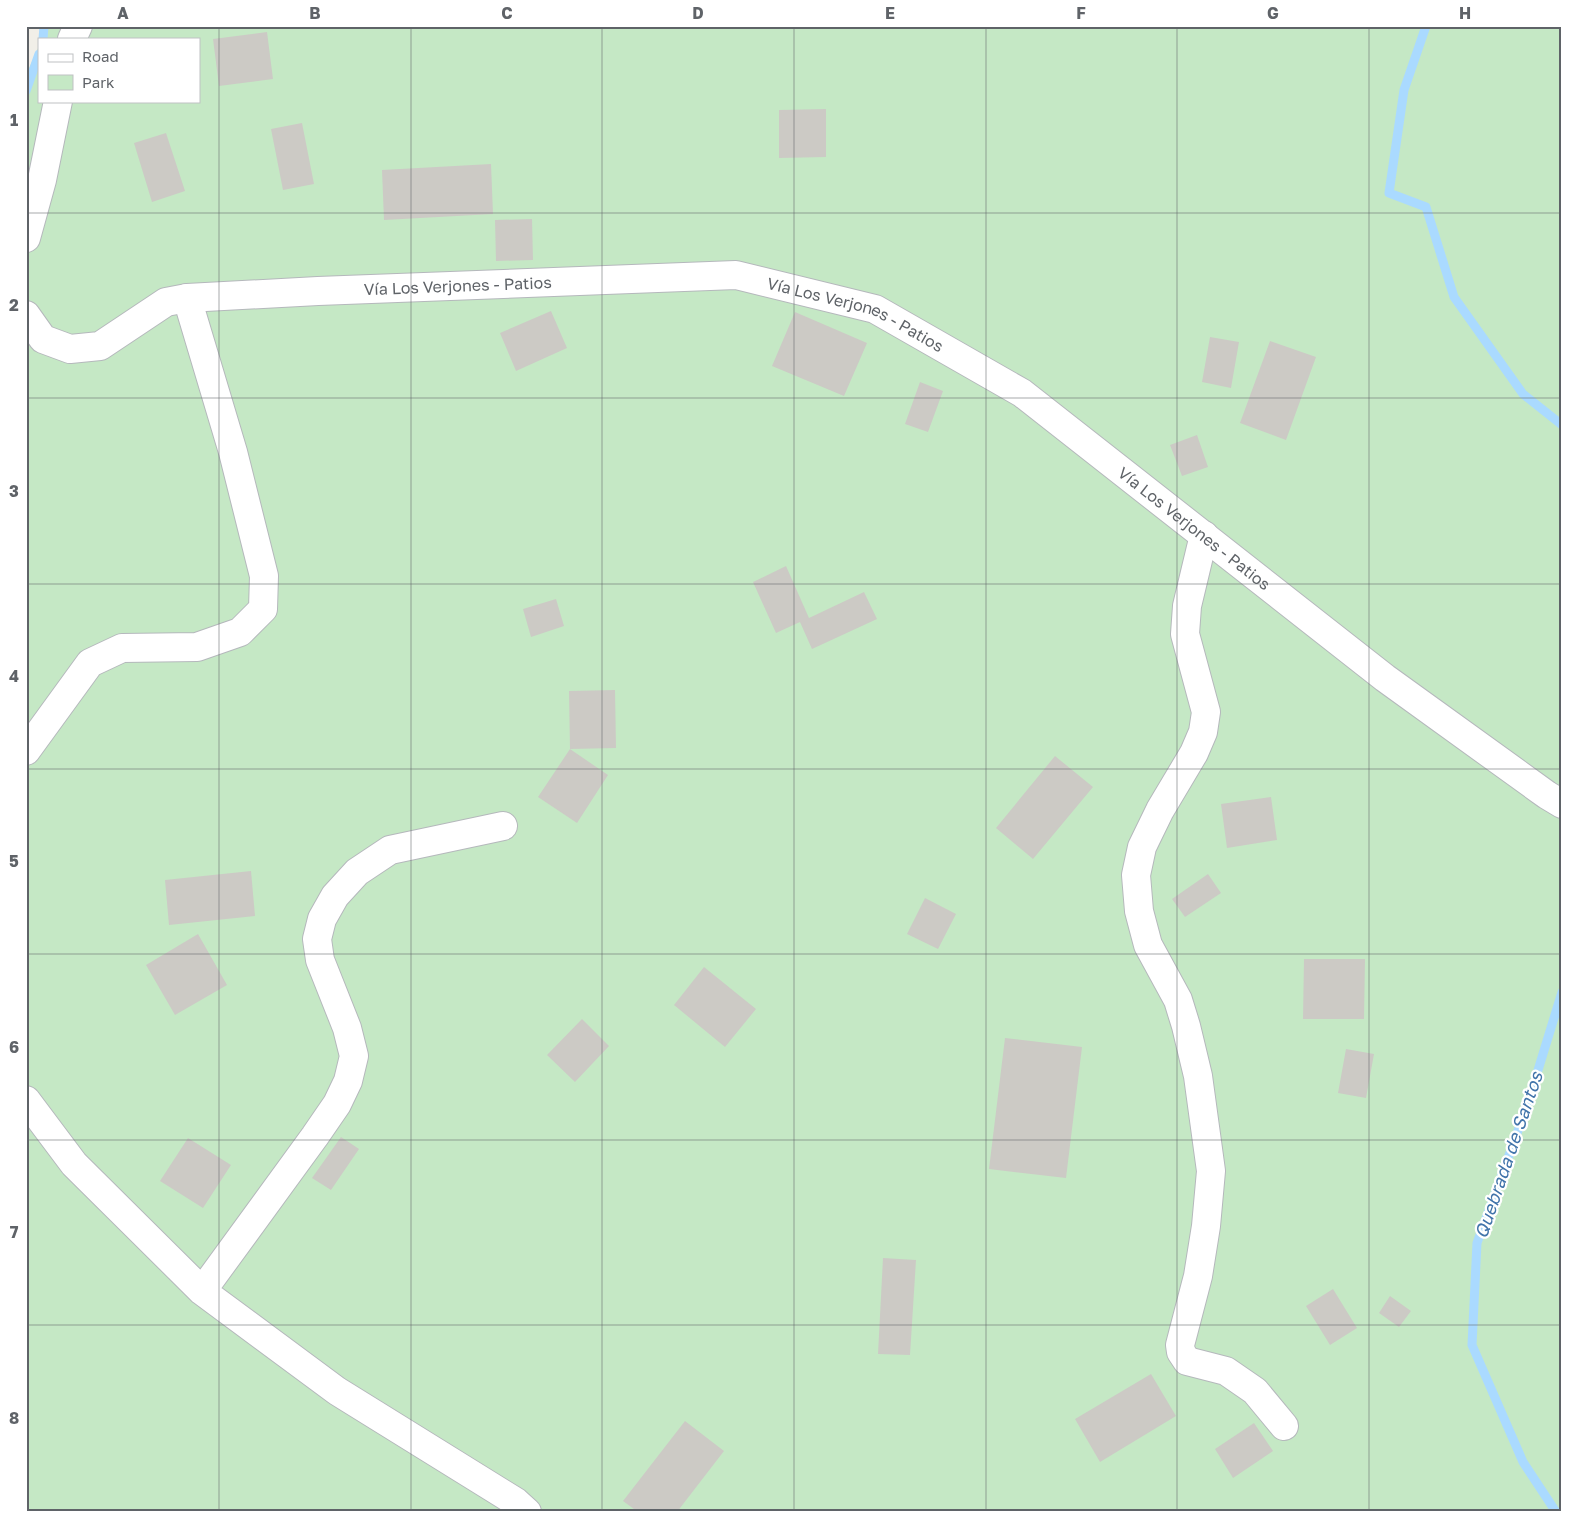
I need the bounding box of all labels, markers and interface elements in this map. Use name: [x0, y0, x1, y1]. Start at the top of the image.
text: A: [117, 3, 129, 23]
text: B: [309, 3, 321, 23]
text: C: [501, 3, 513, 23]
text: D: [692, 3, 704, 23]
text: E: [885, 3, 895, 23]
text: F: [1076, 3, 1086, 23]
text: G: [1267, 3, 1279, 23]
text: H: [1459, 3, 1471, 23]
legend: [38, 38, 200, 102]
text: Road: [82, 47, 119, 65]
text: Park: [82, 73, 115, 91]
text: 1: [10, 110, 18, 130]
street label: Vía Los Verjones - Patios: [363, 272, 552, 299]
street label: Vía Los Verjones - Patios: [765, 273, 947, 356]
text: 2: [9, 295, 19, 315]
street label: Vía Los Verjones - Patios: [1114, 462, 1274, 594]
text: 3: [9, 481, 19, 501]
text: 4: [9, 666, 19, 686]
text: 5: [9, 851, 19, 871]
text: 6: [9, 1037, 19, 1057]
water label: Quebrada de Santos: [1469, 1067, 1547, 1241]
text: 7: [10, 1222, 19, 1242]
text: 8: [9, 1408, 19, 1428]

